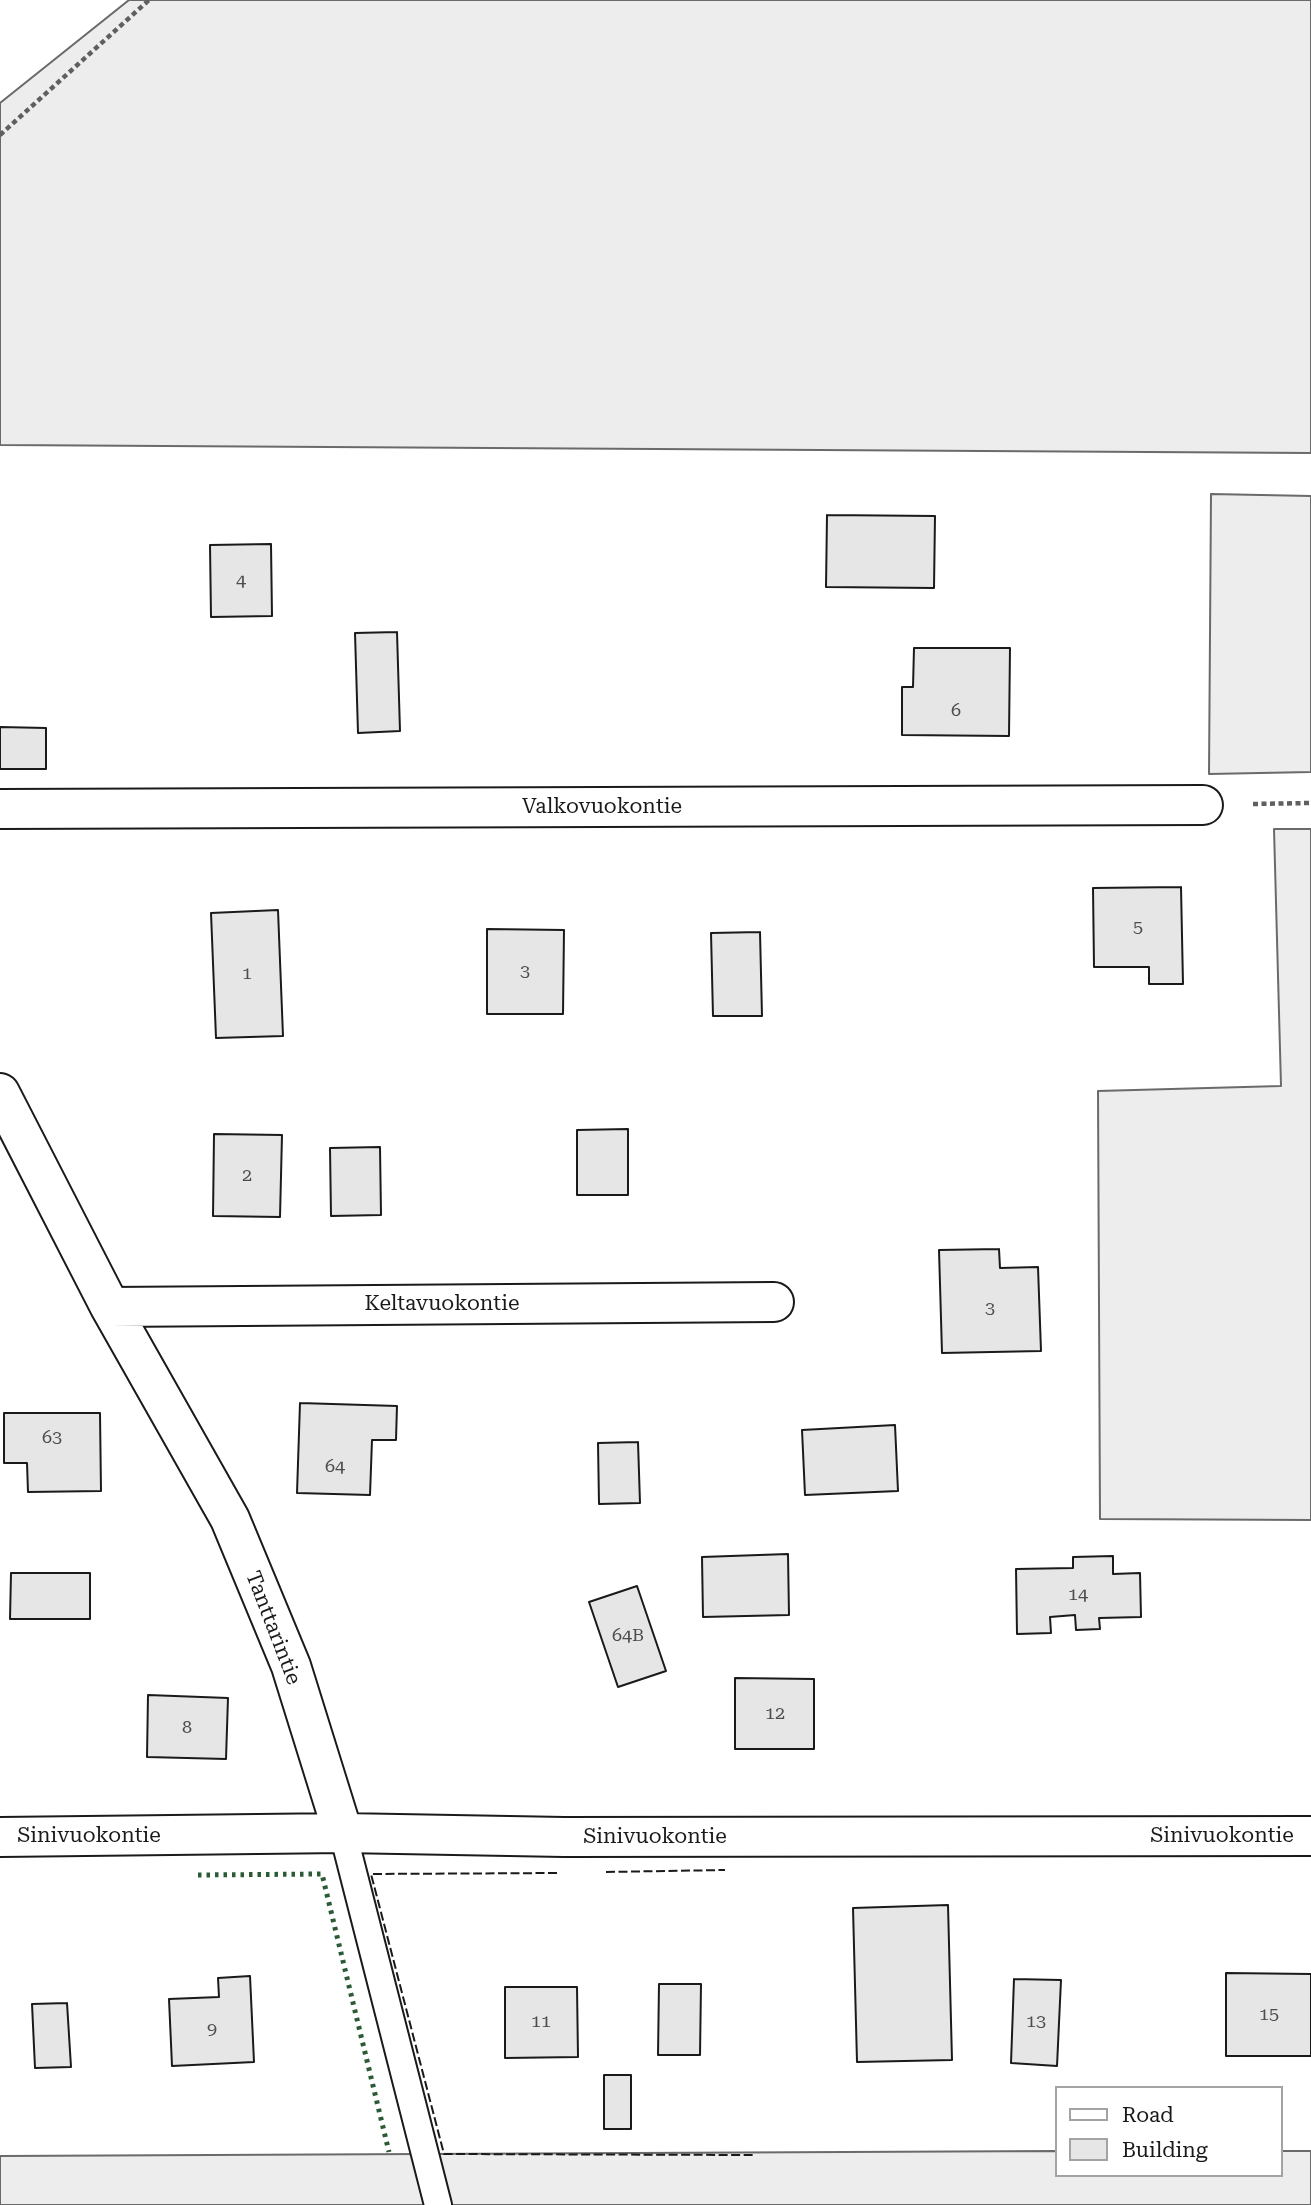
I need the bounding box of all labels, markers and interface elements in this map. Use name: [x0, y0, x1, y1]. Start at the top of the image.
house number: 4: [236, 570, 246, 592]
house number: 6: [951, 700, 961, 722]
street label: Valkovuokontie: [522, 794, 682, 820]
house number: 5: [1133, 917, 1143, 939]
house number: 3: [520, 961, 530, 983]
house number: 1: [242, 963, 252, 985]
house number: 2: [242, 1165, 252, 1187]
street label: Keltavuokontie: [365, 1291, 519, 1317]
house number: 3: [985, 1298, 995, 1320]
house number: 63: [42, 1427, 62, 1449]
house number: 64: [325, 1456, 345, 1478]
street label: Tanttarintie: [240, 1568, 306, 1688]
house number: 14: [1068, 1584, 1088, 1606]
house number: 64B: [612, 1625, 644, 1647]
house number: 12: [765, 1703, 785, 1725]
house number: 8: [182, 1717, 192, 1739]
street label: Sinivuokontie: [17, 1823, 161, 1849]
street label: Sinivuokontie: [1150, 1823, 1294, 1849]
street label: Sinivuokontie: [583, 1824, 727, 1850]
house number: 15: [1259, 2004, 1279, 2026]
house number: 11: [531, 2011, 551, 2033]
house number: 13: [1026, 2011, 1046, 2033]
house number: 9: [207, 2019, 217, 2041]
legend: [1056, 2086, 1283, 2177]
text: Road: [1122, 2103, 1174, 2127]
text: Building: [1122, 2138, 1208, 2162]

